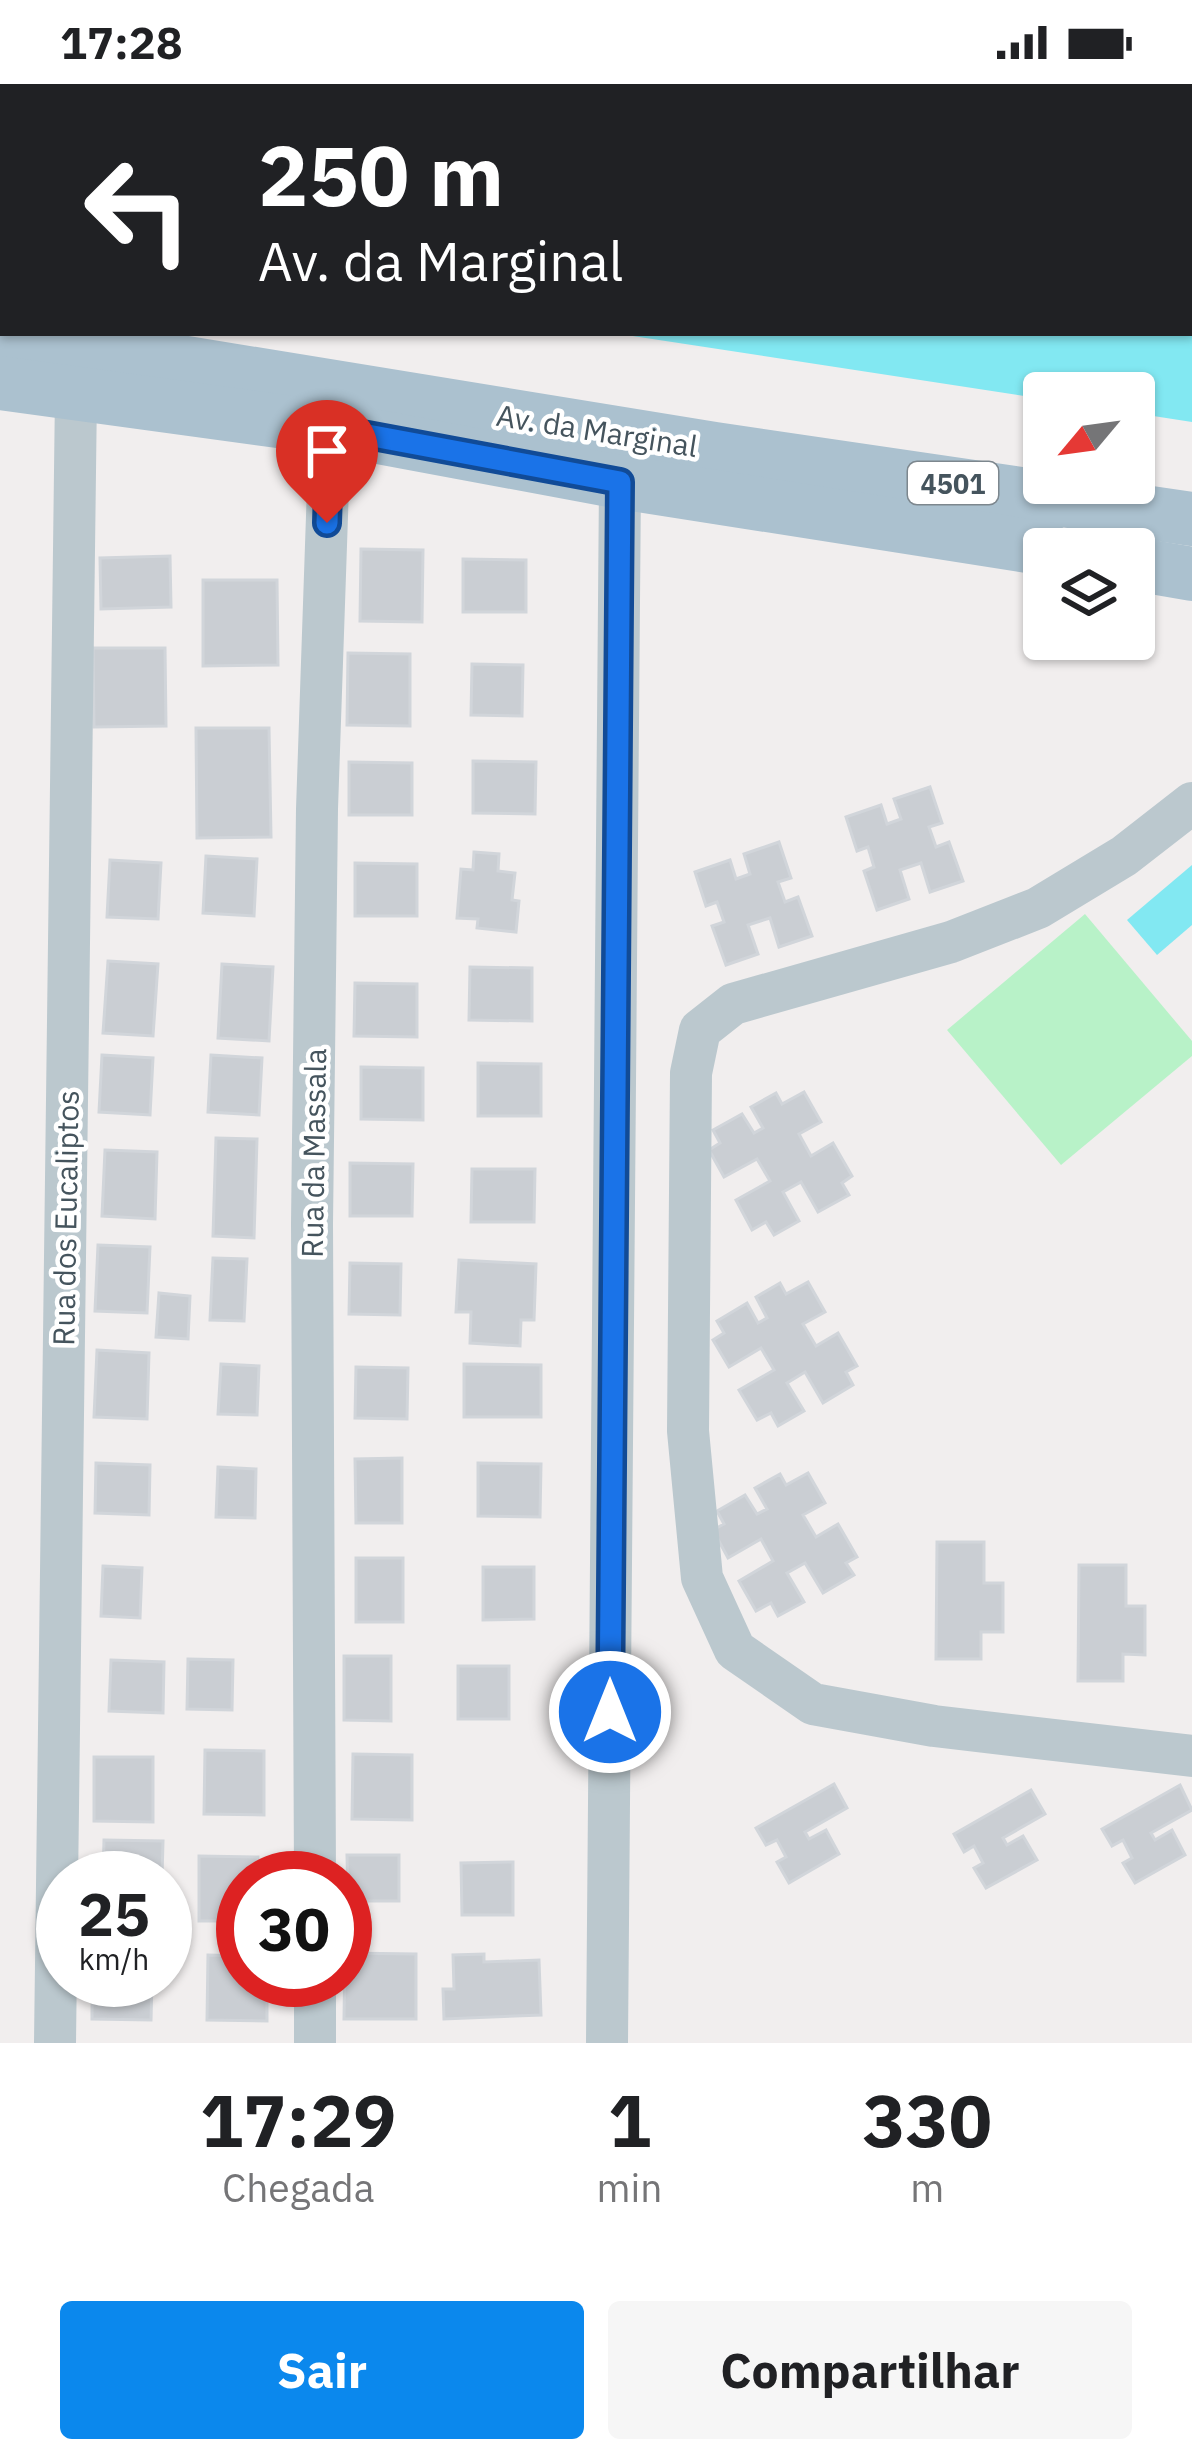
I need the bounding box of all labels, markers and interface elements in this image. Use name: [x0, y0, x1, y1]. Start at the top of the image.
text: 17:28: [60, 13, 183, 71]
text: 250 m: [258, 120, 504, 229]
icon: left: [60, 132, 216, 288]
text: Av. da Marginal: [258, 226, 623, 296]
north arrow: [1023, 372, 1155, 504]
map controls: [1023, 372, 1155, 660]
street label: Av. da Marginal: [494, 395, 700, 465]
pin: [276, 400, 378, 523]
icon: arrive: [294, 418, 360, 484]
road number: 4501: [908, 462, 998, 504]
button: layers: [1023, 528, 1155, 660]
street label: Rua da Massala: [292, 1048, 334, 1258]
street label: Rua dos Eucaliptos: [43, 1090, 87, 1346]
position arrow: [547, 1649, 673, 1775]
speed limit sign: 30: [216, 1851, 372, 2007]
text: 25: [78, 1874, 150, 1953]
text: km/h: [79, 1939, 149, 1978]
text: 17:29: [200, 2073, 397, 2167]
text: 1: [608, 2073, 651, 2167]
text: 330: [862, 2073, 992, 2167]
text: Chegada: [222, 2162, 375, 2213]
text: min: [597, 2162, 662, 2213]
text: m: [910, 2162, 944, 2213]
button: Sair: [60, 2301, 584, 2439]
button: Compartilhar: [608, 2301, 1132, 2439]

